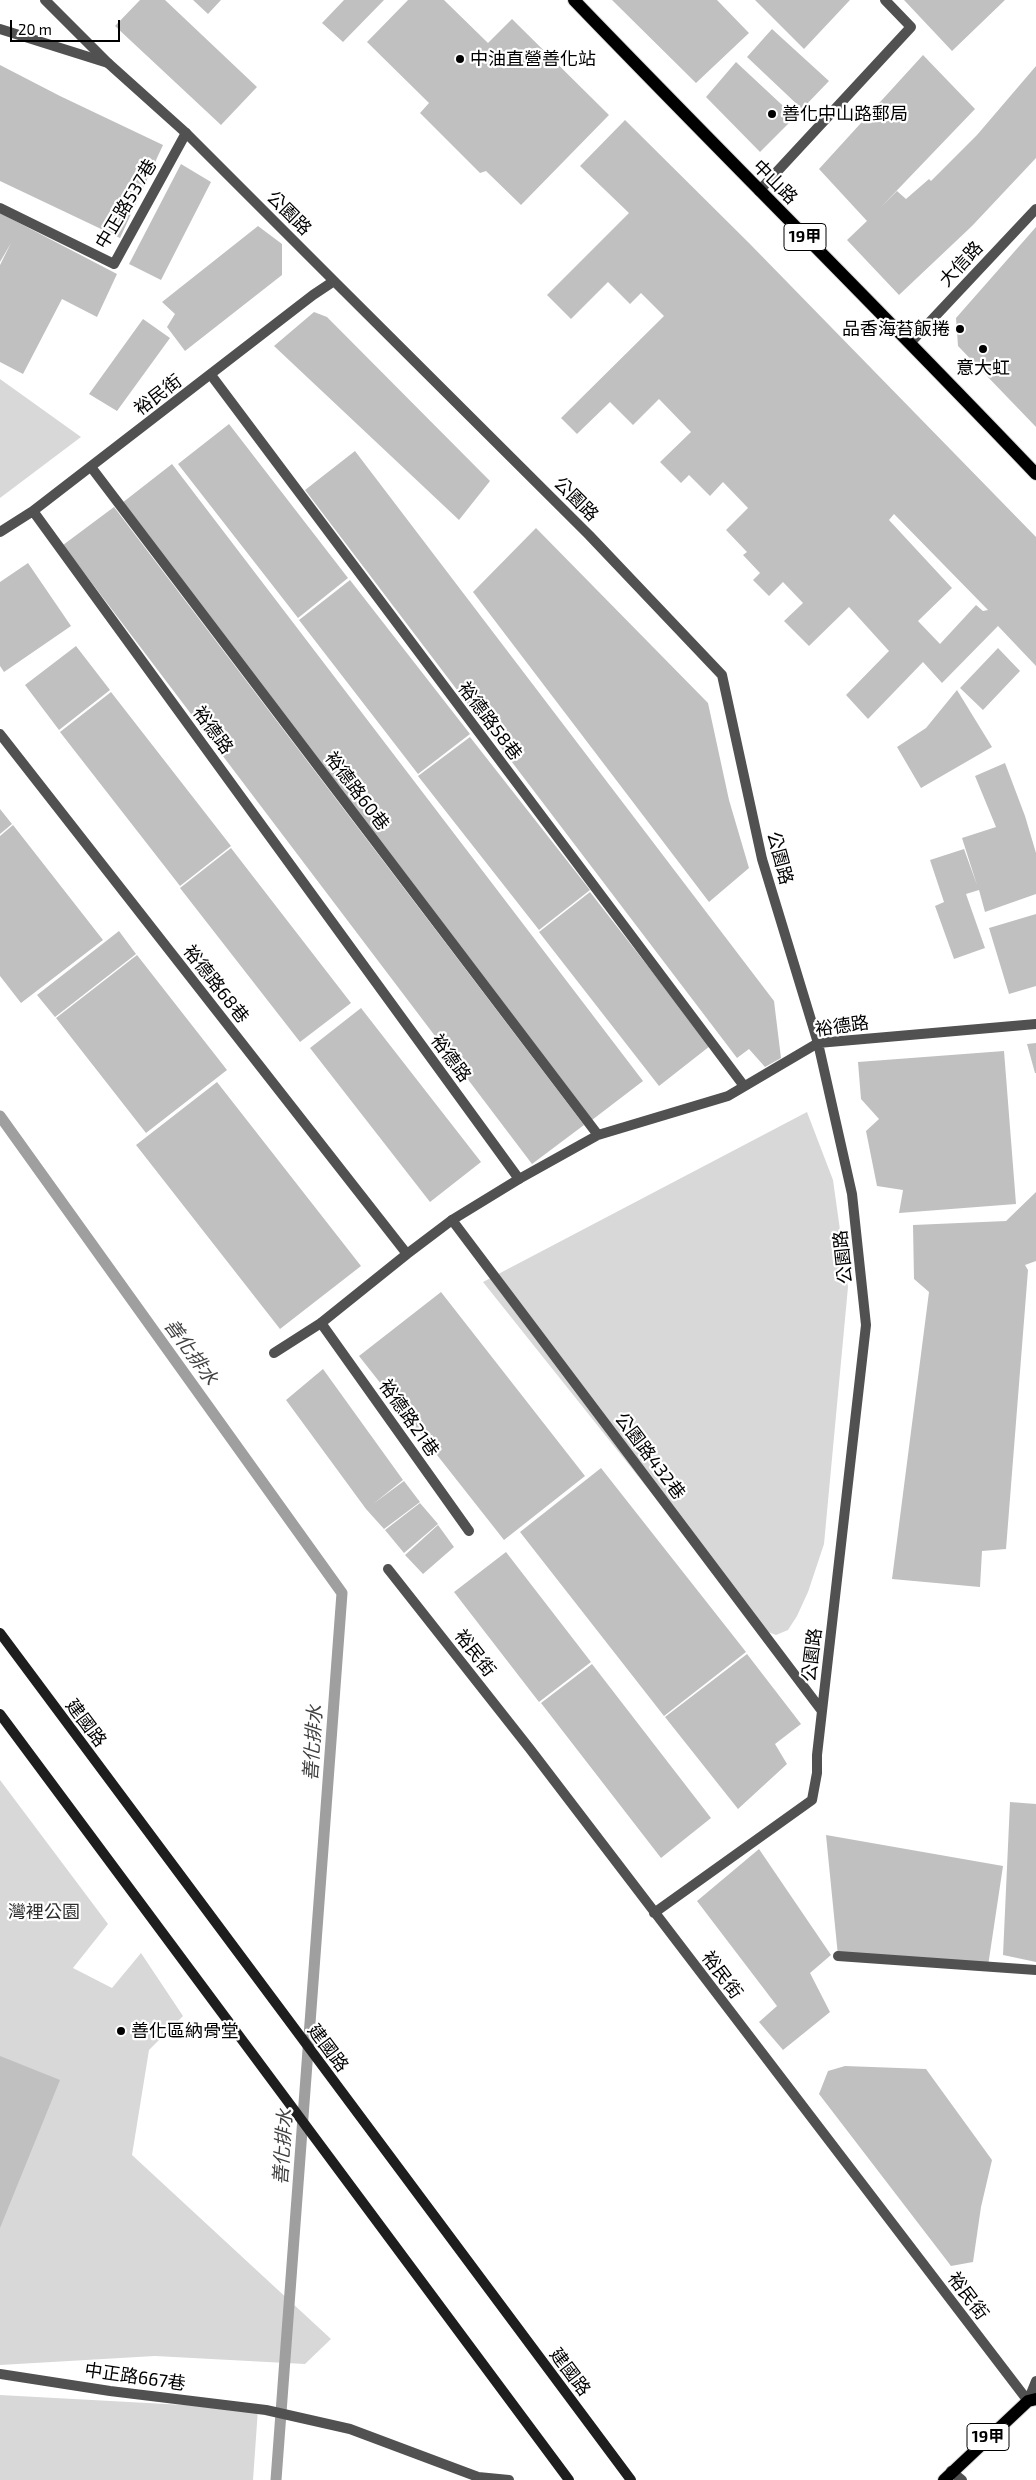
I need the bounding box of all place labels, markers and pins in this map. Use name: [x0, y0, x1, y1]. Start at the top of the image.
place label: 中油直營善化站: [470, 48, 596, 70]
marker: 中油直營善化站: [454, 53, 466, 65]
place label: 善化中山路郵局: [782, 103, 908, 125]
marker: 善化中山路郵局: [766, 108, 778, 120]
place label: 品香海苔飯捲: [842, 318, 950, 340]
marker: 品香海苔飯捲: [954, 323, 966, 335]
marker: 意大虹: [977, 343, 989, 355]
place label: 意大虹: [956, 357, 1010, 379]
place label: 善化區納骨堂: [131, 2020, 239, 2042]
marker: 善化區納骨堂: [115, 2025, 127, 2037]

